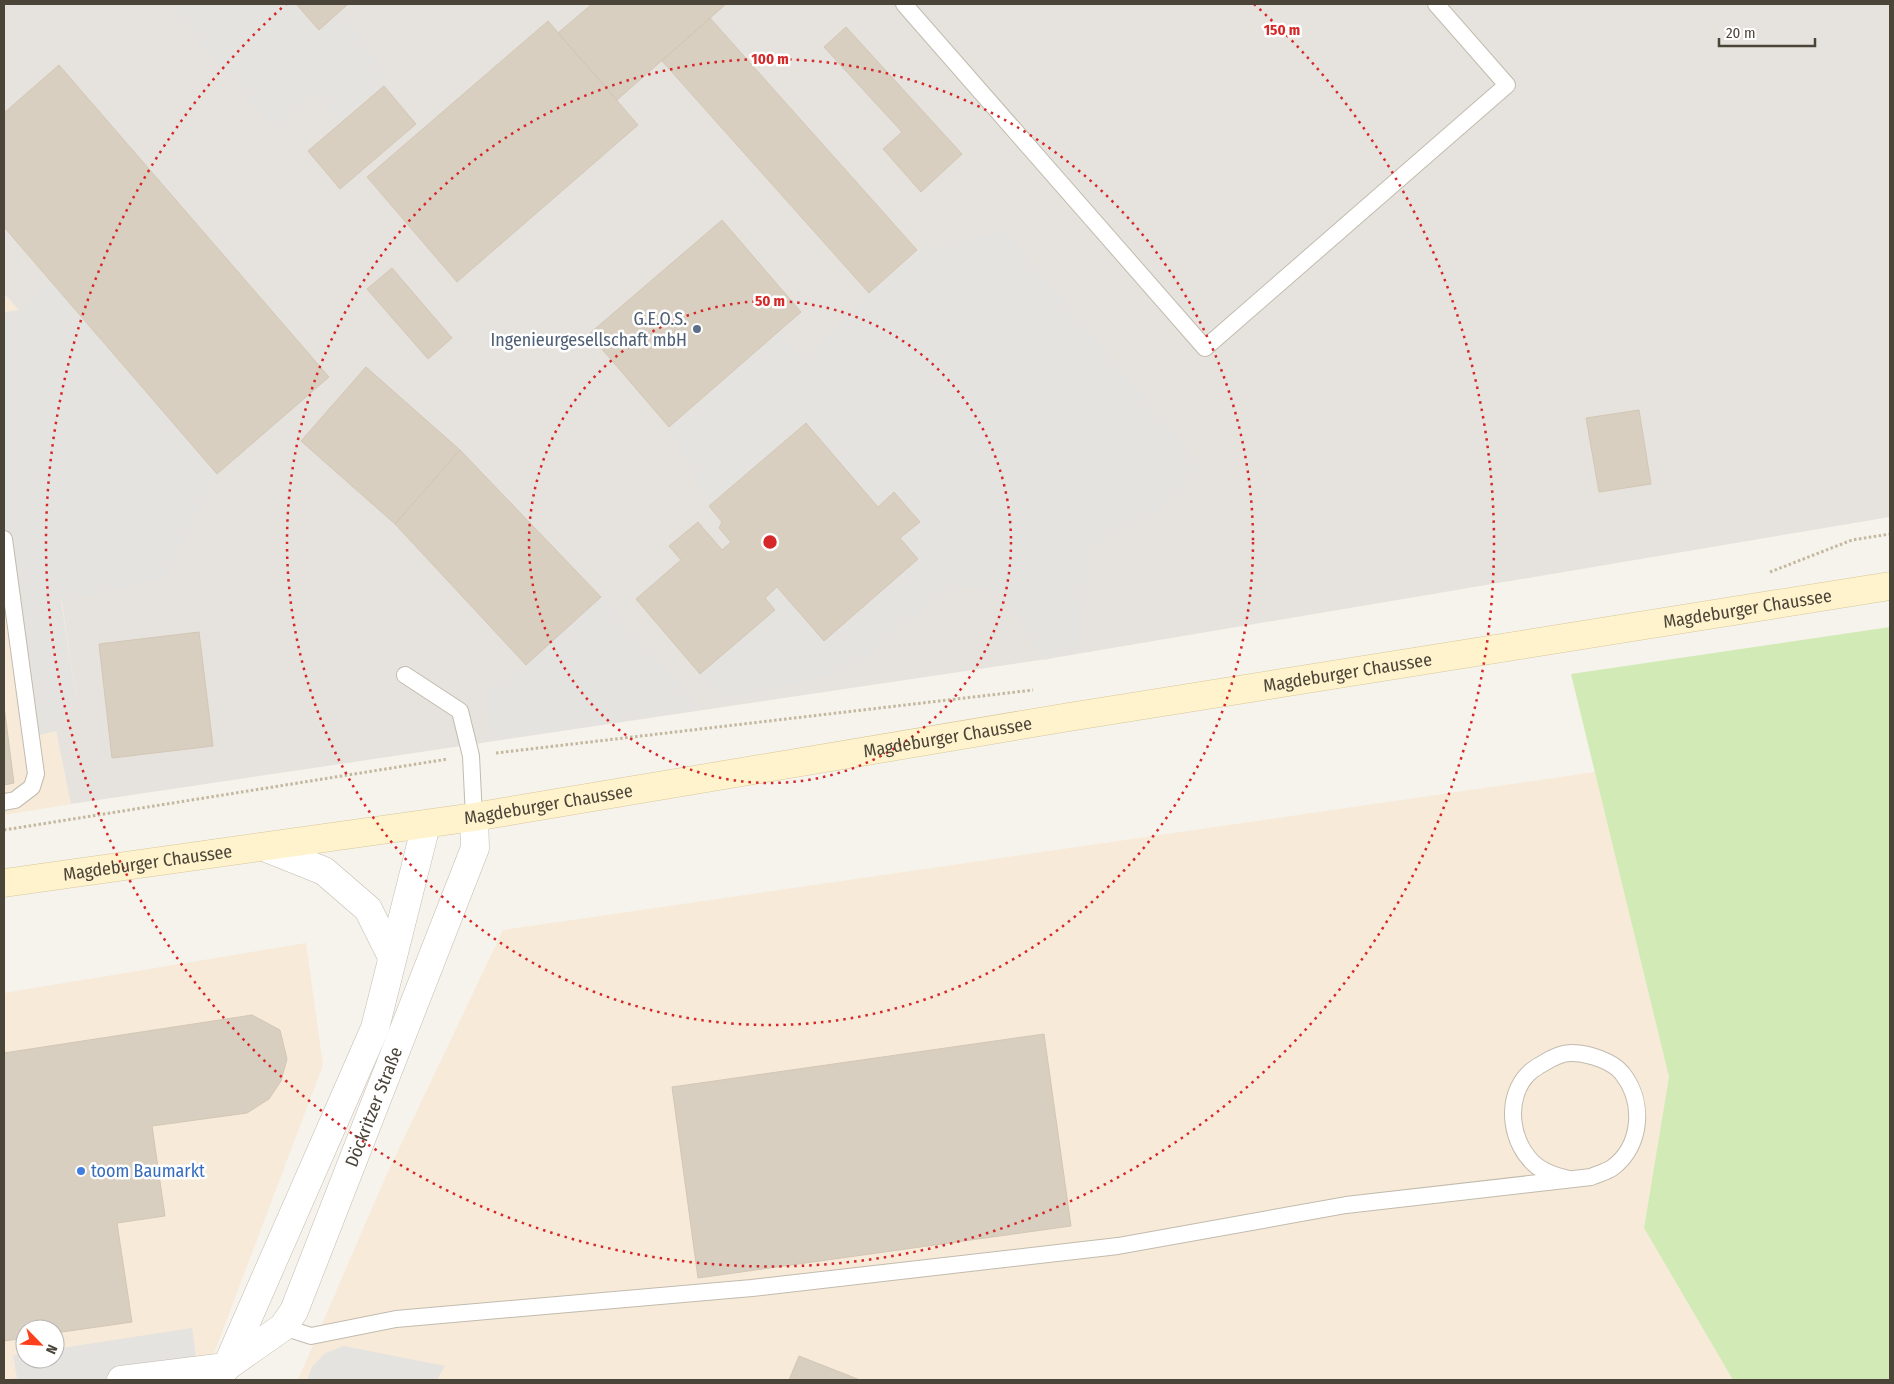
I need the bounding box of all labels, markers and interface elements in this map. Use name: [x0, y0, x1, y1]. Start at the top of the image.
scale bar: [1719, 15, 1815, 47]
text: 150 m: [1264, 21, 1300, 39]
text: 20 m: [1726, 24, 1756, 42]
text: 100 m: [751, 50, 789, 68]
text: 50 m: [755, 292, 785, 310]
place label: G.E.O.S. Ingenieurgesellschaft mbH: [491, 308, 687, 351]
marker: G.E.O.S. Ingenieurgesellschaft mbH: [691, 323, 703, 335]
centre of rings: [761, 533, 779, 551]
street label: Magdeburger Chaussee: [1661, 584, 1834, 633]
street label: Magdeburger Chaussee: [1262, 648, 1434, 697]
street label: Magdeburger Chaussee: [862, 712, 1034, 762]
street label: Magdeburger Chaussee: [463, 780, 634, 829]
street label: Magdeburger Chaussee: [62, 840, 234, 886]
street label: Döckritzer Straße: [340, 1044, 407, 1170]
place label: toom Baumarkt: [91, 1160, 205, 1182]
marker: toom Baumarkt: [75, 1165, 87, 1177]
north arrow: [15, 1319, 65, 1369]
text: N: [42, 1342, 61, 1356]

